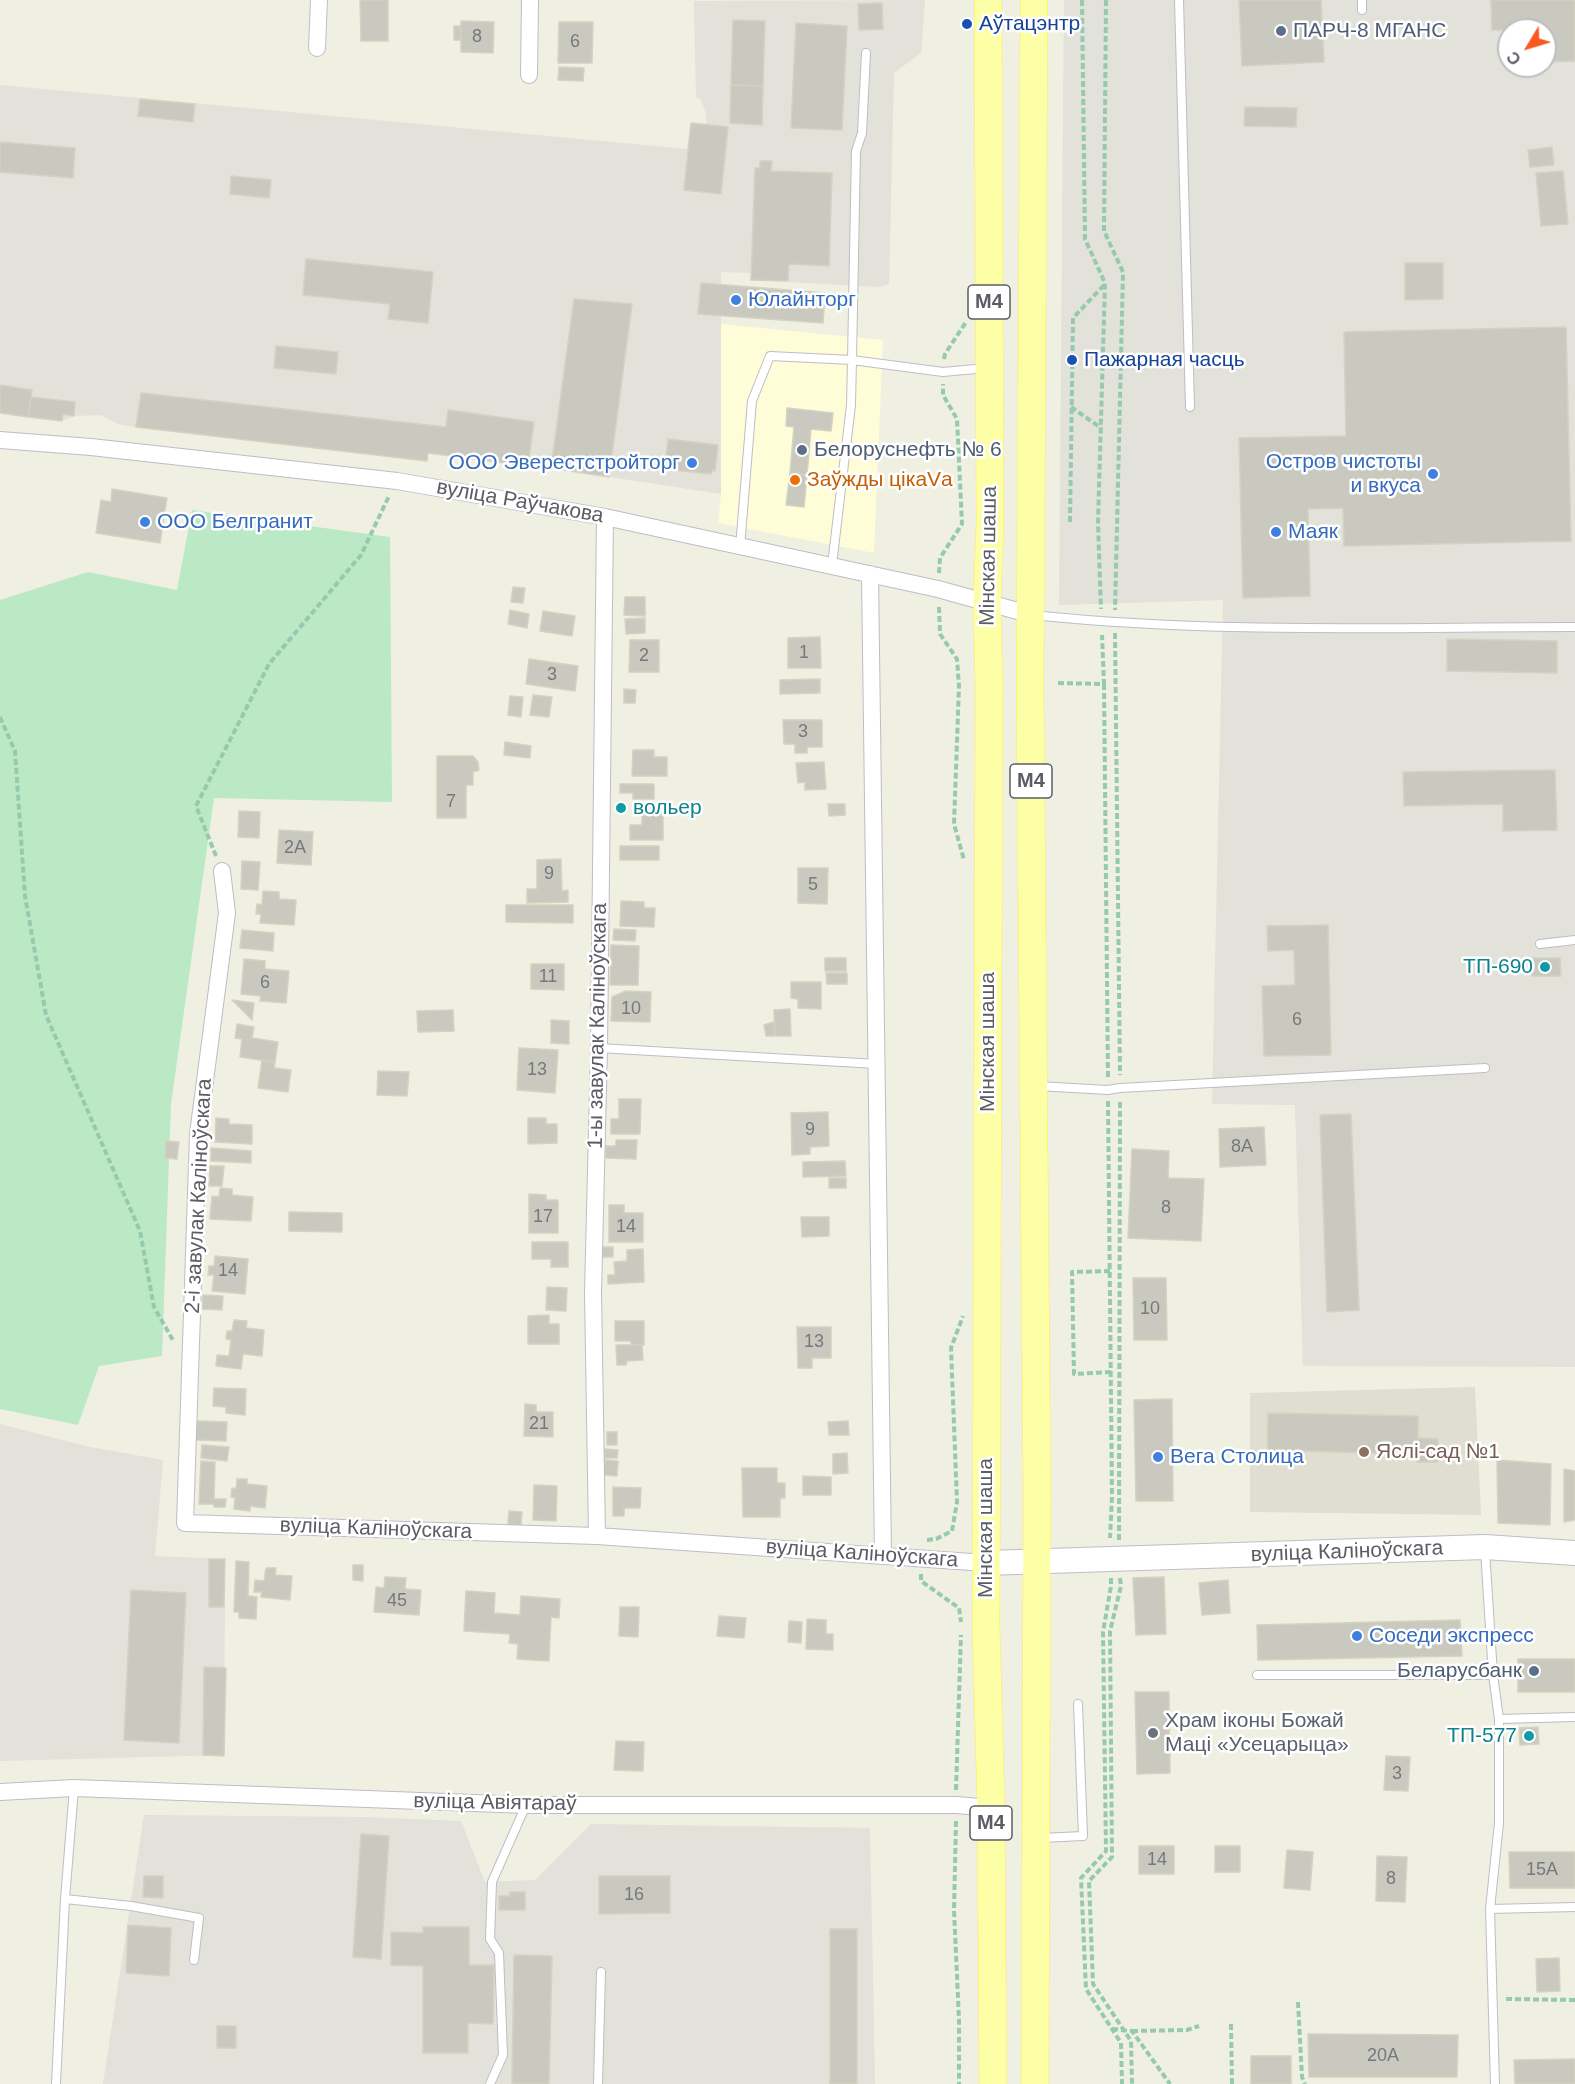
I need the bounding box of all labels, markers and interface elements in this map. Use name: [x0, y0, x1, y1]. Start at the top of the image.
place label: Аўтацэнтр: [979, 11, 1080, 37]
marker: Аўтацэнтр: [960, 17, 974, 31]
place label: ПАРЧ-8 МГАНС: [1293, 18, 1446, 44]
north arrow: [1497, 18, 1557, 78]
marker: ПАРЧ-8 МГАНС: [1274, 24, 1288, 38]
house number: 8: [472, 26, 482, 48]
house number: 6: [570, 31, 580, 53]
text: С: [1504, 48, 1524, 68]
road number: М4: [968, 285, 1010, 319]
place label: Юлайнторг: [748, 287, 856, 313]
marker: Юлайнторг: [729, 293, 743, 307]
place label: Пажарная часць: [1084, 347, 1245, 373]
marker: Пажарная часць: [1065, 353, 1079, 367]
place label: Белоруснефть № 6: [814, 437, 1002, 463]
marker: Белоруснефть № 6: [795, 443, 809, 457]
place label: Остров чистоты и вкуса: [1266, 449, 1421, 499]
place label: ООО Эверестстройторг: [449, 450, 680, 476]
marker: ООО Эверестстройторг: [685, 456, 699, 470]
place label: Заўжды цікаVа: [807, 467, 953, 493]
marker: Остров чистоты и вкуса: [1426, 467, 1440, 481]
marker: Заўжды цікаVа: [788, 473, 802, 487]
street label: вуліца Раўчакова: [435, 475, 605, 529]
street label: Мінская шаша: [975, 486, 1003, 626]
place label: ООО Белгранит: [157, 509, 313, 535]
marker: ООО Белгранит: [138, 515, 152, 529]
place label: Маяк: [1288, 519, 1338, 545]
marker: Маяк: [1269, 525, 1283, 539]
house number: 1: [799, 642, 809, 664]
house number: 2: [639, 645, 649, 667]
house number: 3: [547, 664, 557, 686]
house number: 3: [798, 721, 808, 743]
road number: М4: [1010, 764, 1052, 798]
house number: 7: [446, 791, 456, 813]
place label: вольер: [633, 795, 702, 821]
marker: вольер: [614, 801, 628, 815]
house number: 2А: [284, 837, 306, 859]
house number: 9: [544, 863, 554, 885]
house number: 5: [808, 874, 818, 896]
street label: 1-ы завулак Каліноўскага: [583, 903, 613, 1149]
place label: ТП-690: [1463, 954, 1533, 980]
marker: ТП-690: [1538, 960, 1552, 974]
house number: 11: [539, 966, 557, 988]
house number: 6: [260, 972, 270, 994]
street label: Мінская шаша: [975, 972, 1001, 1112]
house number: 10: [621, 998, 641, 1020]
house number: 6: [1292, 1009, 1302, 1031]
house number: 13: [527, 1059, 547, 1081]
street label: 2-і завулак Каліноўскага: [180, 1078, 218, 1314]
house number: 9: [805, 1119, 815, 1141]
house number: 8А: [1231, 1136, 1253, 1158]
house number: 8: [1161, 1197, 1171, 1219]
house number: 17: [533, 1206, 553, 1228]
house number: 14: [616, 1216, 636, 1238]
house number: 14: [218, 1260, 238, 1282]
house number: 10: [1140, 1298, 1160, 1320]
house number: 13: [804, 1331, 824, 1353]
house number: 21: [529, 1413, 549, 1435]
place label: Яслі-сад №1: [1376, 1439, 1500, 1465]
place label: Вега Столица: [1170, 1444, 1304, 1470]
marker: Яслі-сад №1: [1357, 1445, 1371, 1459]
marker: Вега Столица: [1151, 1450, 1165, 1464]
street label: Мінская шаша: [973, 1458, 999, 1598]
street label: вуліца Каліноўскага: [279, 1513, 473, 1545]
street label: вуліца Каліноўскага: [765, 1535, 959, 1573]
street label: вуліца Каліноўскага: [1250, 1536, 1444, 1568]
house number: 45: [387, 1590, 407, 1612]
place label: Соседи экспресс: [1369, 1623, 1534, 1649]
marker: Соседи экспресс: [1350, 1629, 1364, 1643]
place label: Беларусбанк: [1397, 1658, 1522, 1684]
marker: Беларусбанк: [1527, 1664, 1541, 1678]
place label: Храм іконы Божай Маці «Усецарыца»: [1165, 1708, 1349, 1758]
place label: ТП-577: [1447, 1723, 1517, 1749]
marker: Храм іконы Божай Маці «Усецарыца»: [1146, 1726, 1160, 1740]
marker: ТП-577: [1522, 1729, 1536, 1743]
house number: 3: [1392, 1763, 1402, 1785]
street label: вуліца Авіятараў: [413, 1789, 577, 1817]
road number: М4: [970, 1806, 1012, 1840]
house number: 14: [1147, 1849, 1167, 1871]
house number: 15А: [1526, 1859, 1558, 1881]
house number: 8: [1386, 1868, 1396, 1890]
house number: 16: [624, 1884, 644, 1906]
house number: 20А: [1367, 2045, 1399, 2067]

